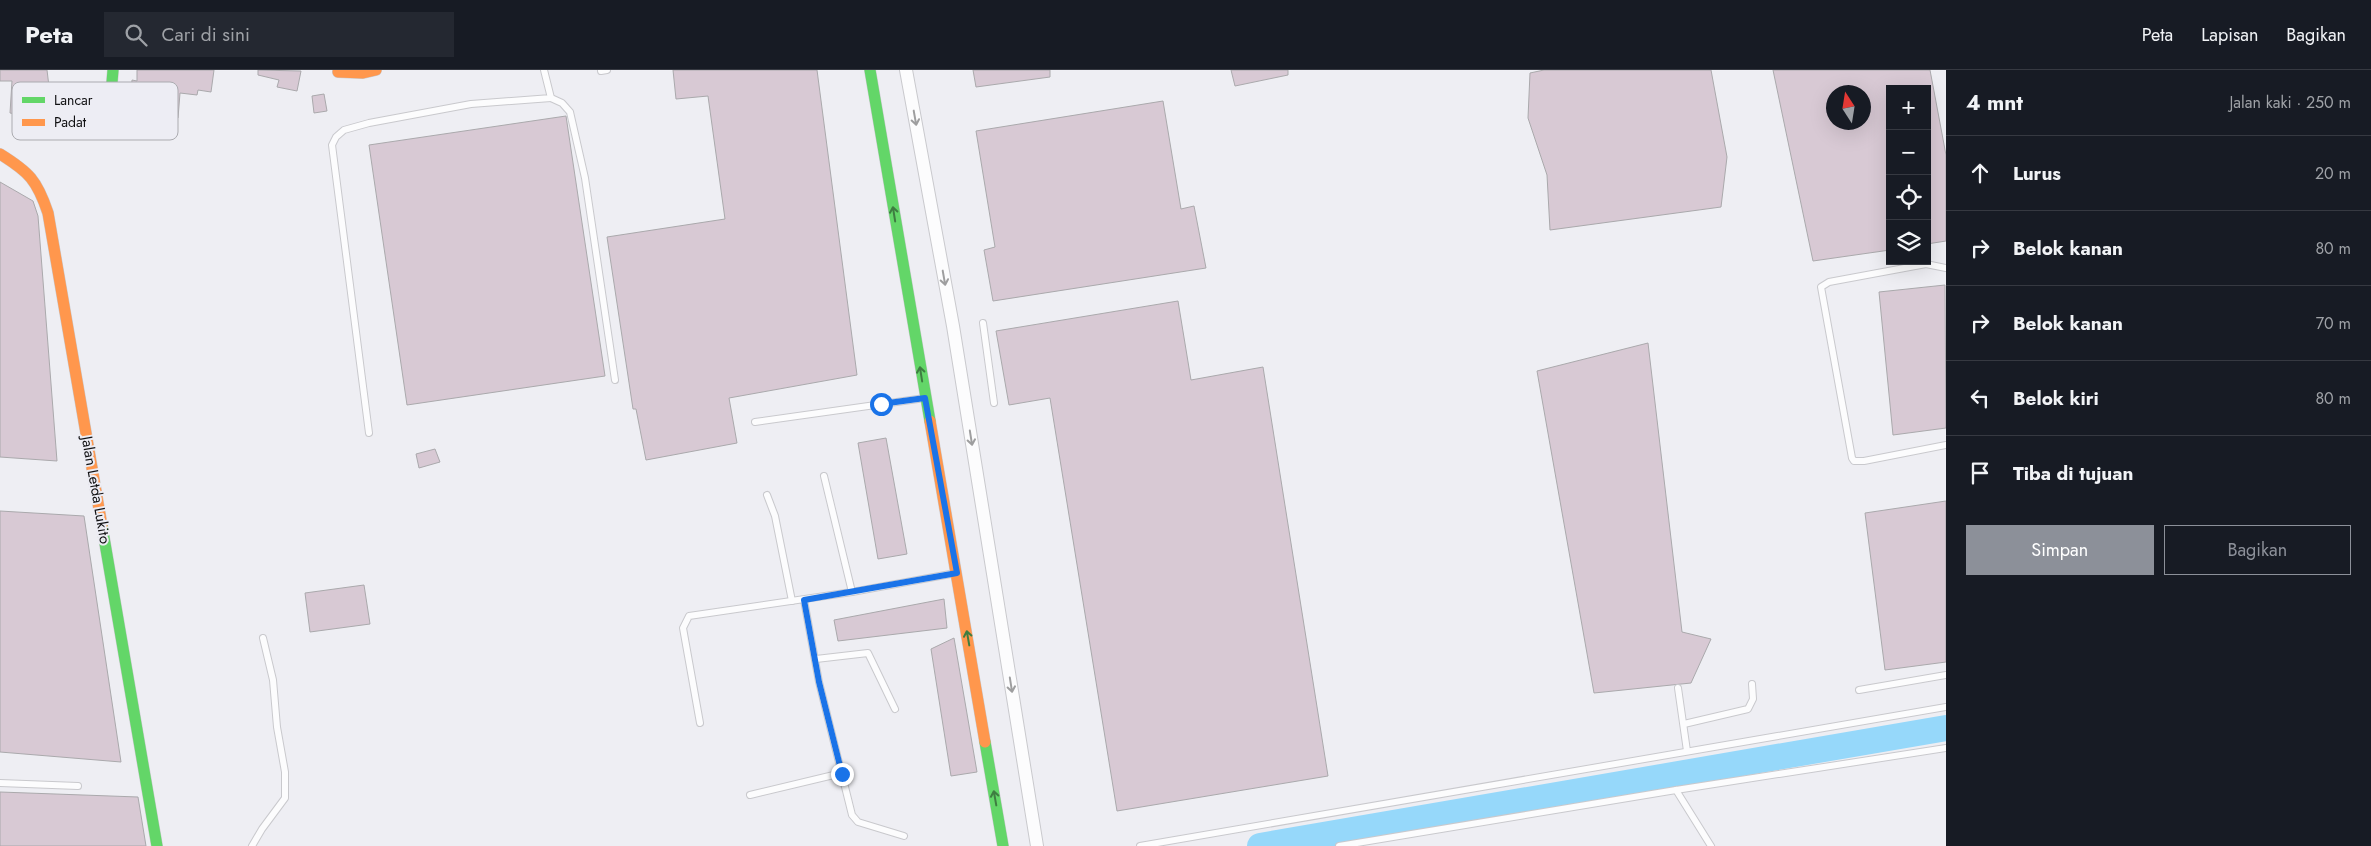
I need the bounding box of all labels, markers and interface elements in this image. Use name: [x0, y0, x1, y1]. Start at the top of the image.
search box: [104, 12, 454, 57]
text: Peta: [25, 17, 74, 52]
icon: search: [122, 21, 150, 49]
text: Cari di sini: [162, 21, 250, 48]
text: Peta: [2142, 22, 2173, 48]
text: Lapisan: [2201, 22, 2258, 48]
text: Bagikan: [2286, 22, 2346, 48]
legend: [12, 82, 178, 140]
north arrow: [1826, 85, 1871, 130]
map controls: [1886, 85, 1931, 265]
button: +: [1886, 85, 1931, 130]
text: 4 mnt: [1966, 88, 2023, 118]
text: Lancar: [54, 90, 93, 110]
text: Jalan kaki · 250 m: [2230, 91, 2351, 114]
one-way arrow: [911, 110, 920, 126]
text: Padat: [54, 112, 87, 132]
button: −: [1886, 130, 1931, 175]
icon: ahead: [1966, 159, 1994, 187]
text: Lurus: [2013, 160, 2061, 187]
text: 20 m: [2315, 162, 2351, 185]
button: locate: [1886, 175, 1931, 220]
one-way arrow: [889, 206, 899, 222]
button: layers: [1886, 220, 1931, 265]
icon: right: [1966, 234, 1994, 262]
text: Belok kanan: [2013, 235, 2123, 262]
text: 80 m: [2315, 237, 2351, 260]
one-way arrow: [940, 269, 950, 285]
icon: right: [1966, 309, 1994, 337]
text: Belok kanan: [2013, 310, 2123, 337]
text: 70 m: [2316, 312, 2351, 335]
one-way arrow: [915, 367, 925, 383]
icon: left: [1966, 384, 1994, 412]
text: Belok kiri: [2013, 385, 2099, 412]
text: 80 m: [2315, 387, 2351, 410]
route start: [870, 393, 893, 416]
one-way arrow: [967, 430, 977, 446]
street label: Jalan Letda Lukito: [75, 433, 116, 545]
icon: arrive: [1966, 459, 1994, 487]
text: Tiba di tujuan: [2013, 460, 2133, 487]
button: Simpan: [1966, 525, 2154, 575]
button: Bagikan: [2164, 525, 2351, 575]
one-way arrow: [962, 630, 972, 646]
one-way arrow: [1007, 676, 1017, 692]
route end: [831, 763, 854, 786]
one-way arrow: [989, 790, 999, 806]

